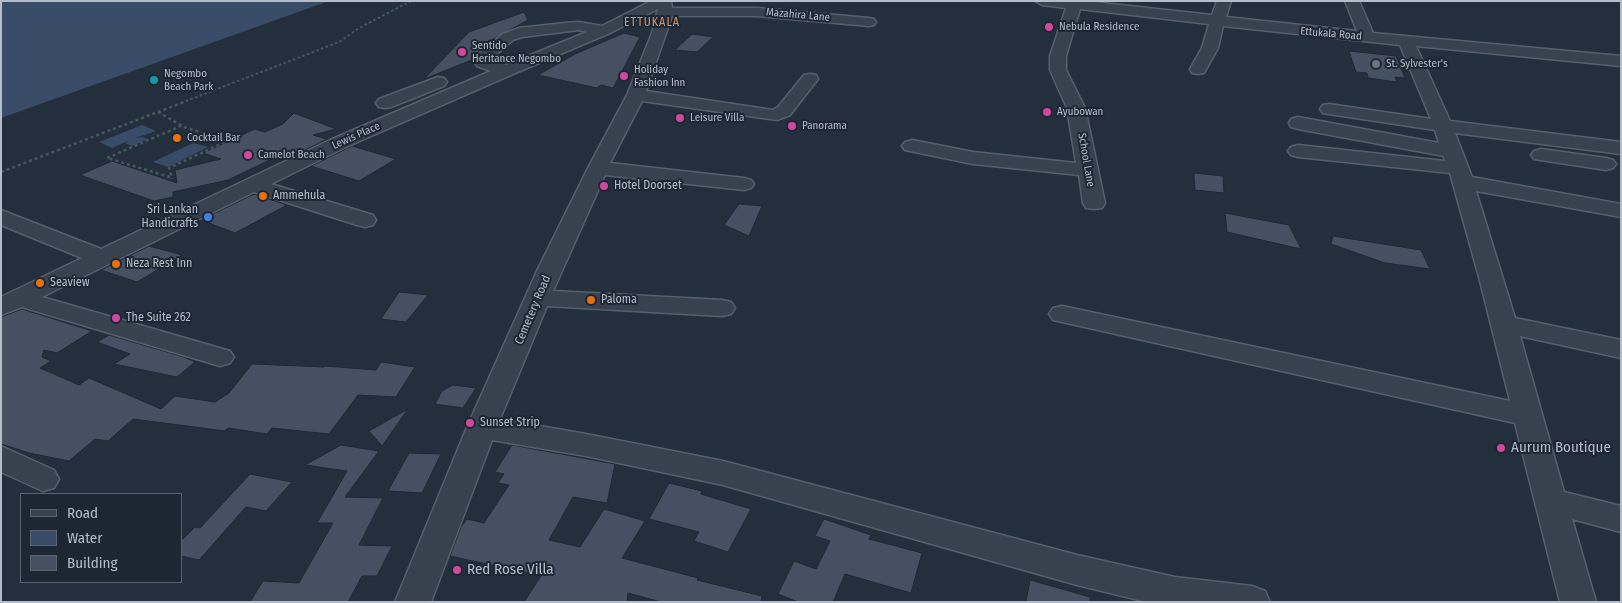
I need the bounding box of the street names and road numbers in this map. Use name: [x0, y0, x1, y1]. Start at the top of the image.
street label: Mazahira Lane: [765, 6, 831, 24]
street label: Ettukala Road: [1300, 25, 1362, 43]
street label: Lewis Place: [330, 120, 382, 152]
street label: School Lane: [1075, 132, 1097, 188]
street label: Cemetery Road: [512, 273, 554, 347]

